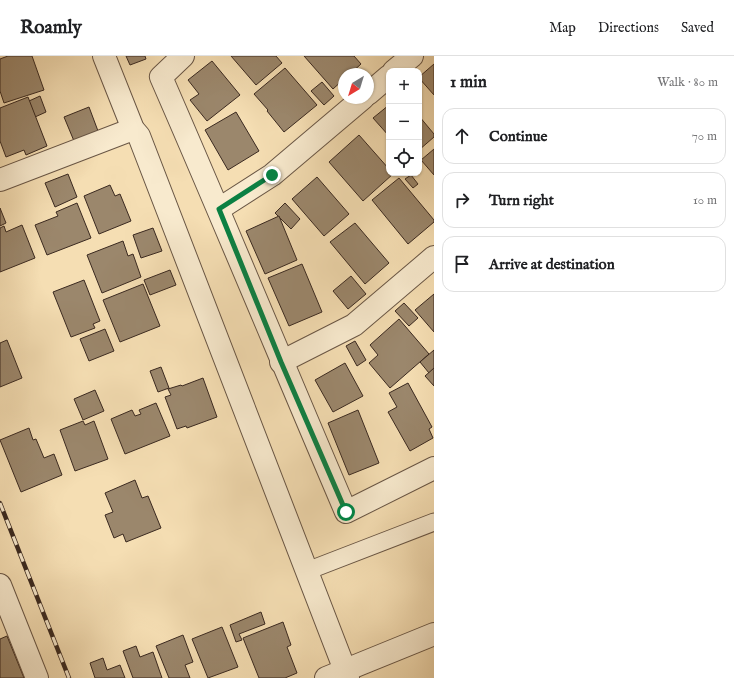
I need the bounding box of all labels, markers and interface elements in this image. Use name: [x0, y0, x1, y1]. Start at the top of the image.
text: Roamly: [20, 16, 82, 40]
text: Map: [549, 19, 576, 37]
text: Directions: [598, 19, 659, 37]
text: Saved: [681, 19, 714, 37]
north arrow: [338, 68, 374, 104]
map controls: [386, 68, 422, 176]
button: +: [386, 68, 422, 104]
text: 1 min: [450, 72, 487, 93]
text: Walk · 80 m: [657, 74, 718, 91]
button: −: [386, 104, 422, 140]
icon: ahead: [451, 125, 473, 147]
text: Continue: [489, 127, 547, 146]
text: 70 m: [692, 128, 717, 145]
button: locate: [386, 140, 422, 176]
route end: [263, 166, 281, 184]
icon: right: [451, 189, 473, 211]
text: Turn right: [489, 191, 554, 210]
text: 10 m: [693, 192, 717, 209]
icon: arrive: [451, 253, 473, 275]
text: Arrive at destination: [489, 255, 615, 274]
route start: [337, 503, 355, 521]

